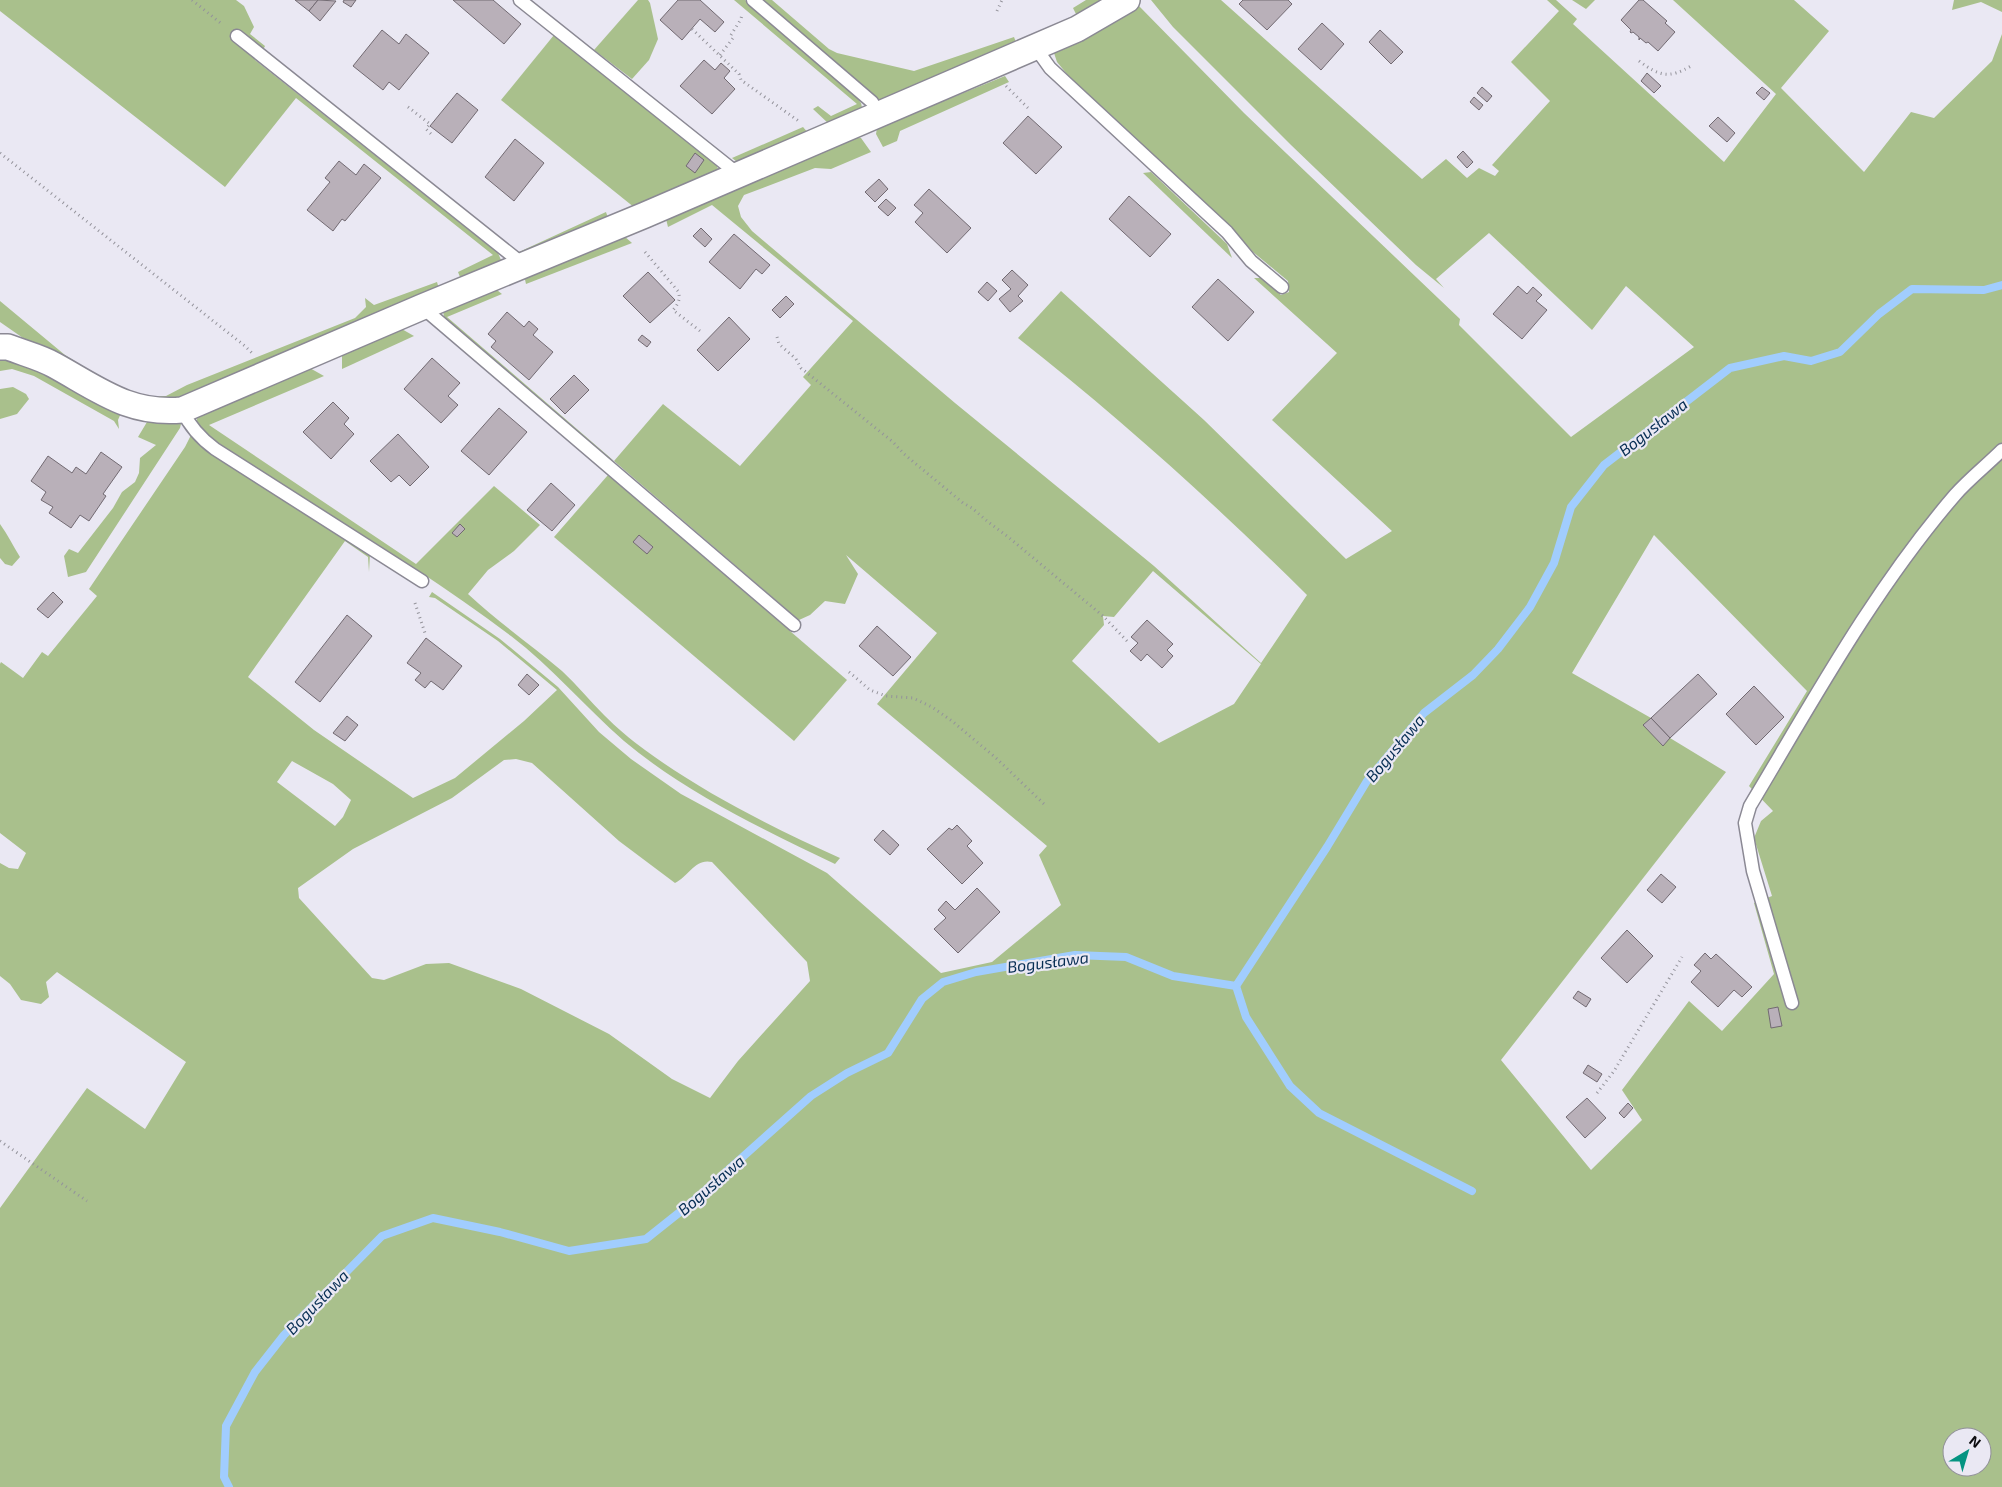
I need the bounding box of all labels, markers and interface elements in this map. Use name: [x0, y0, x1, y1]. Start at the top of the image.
water label: Bogusława: [1615, 394, 1691, 459]
water label: Bogusława: [1361, 710, 1428, 785]
water label: Bogusława: [1006, 947, 1090, 976]
water label: Bogusława: [673, 1151, 748, 1219]
water label: Bogusława: [281, 1266, 352, 1338]
north arrow: [1942, 1427, 1992, 1477]
text: N: [1966, 1432, 1985, 1451]

